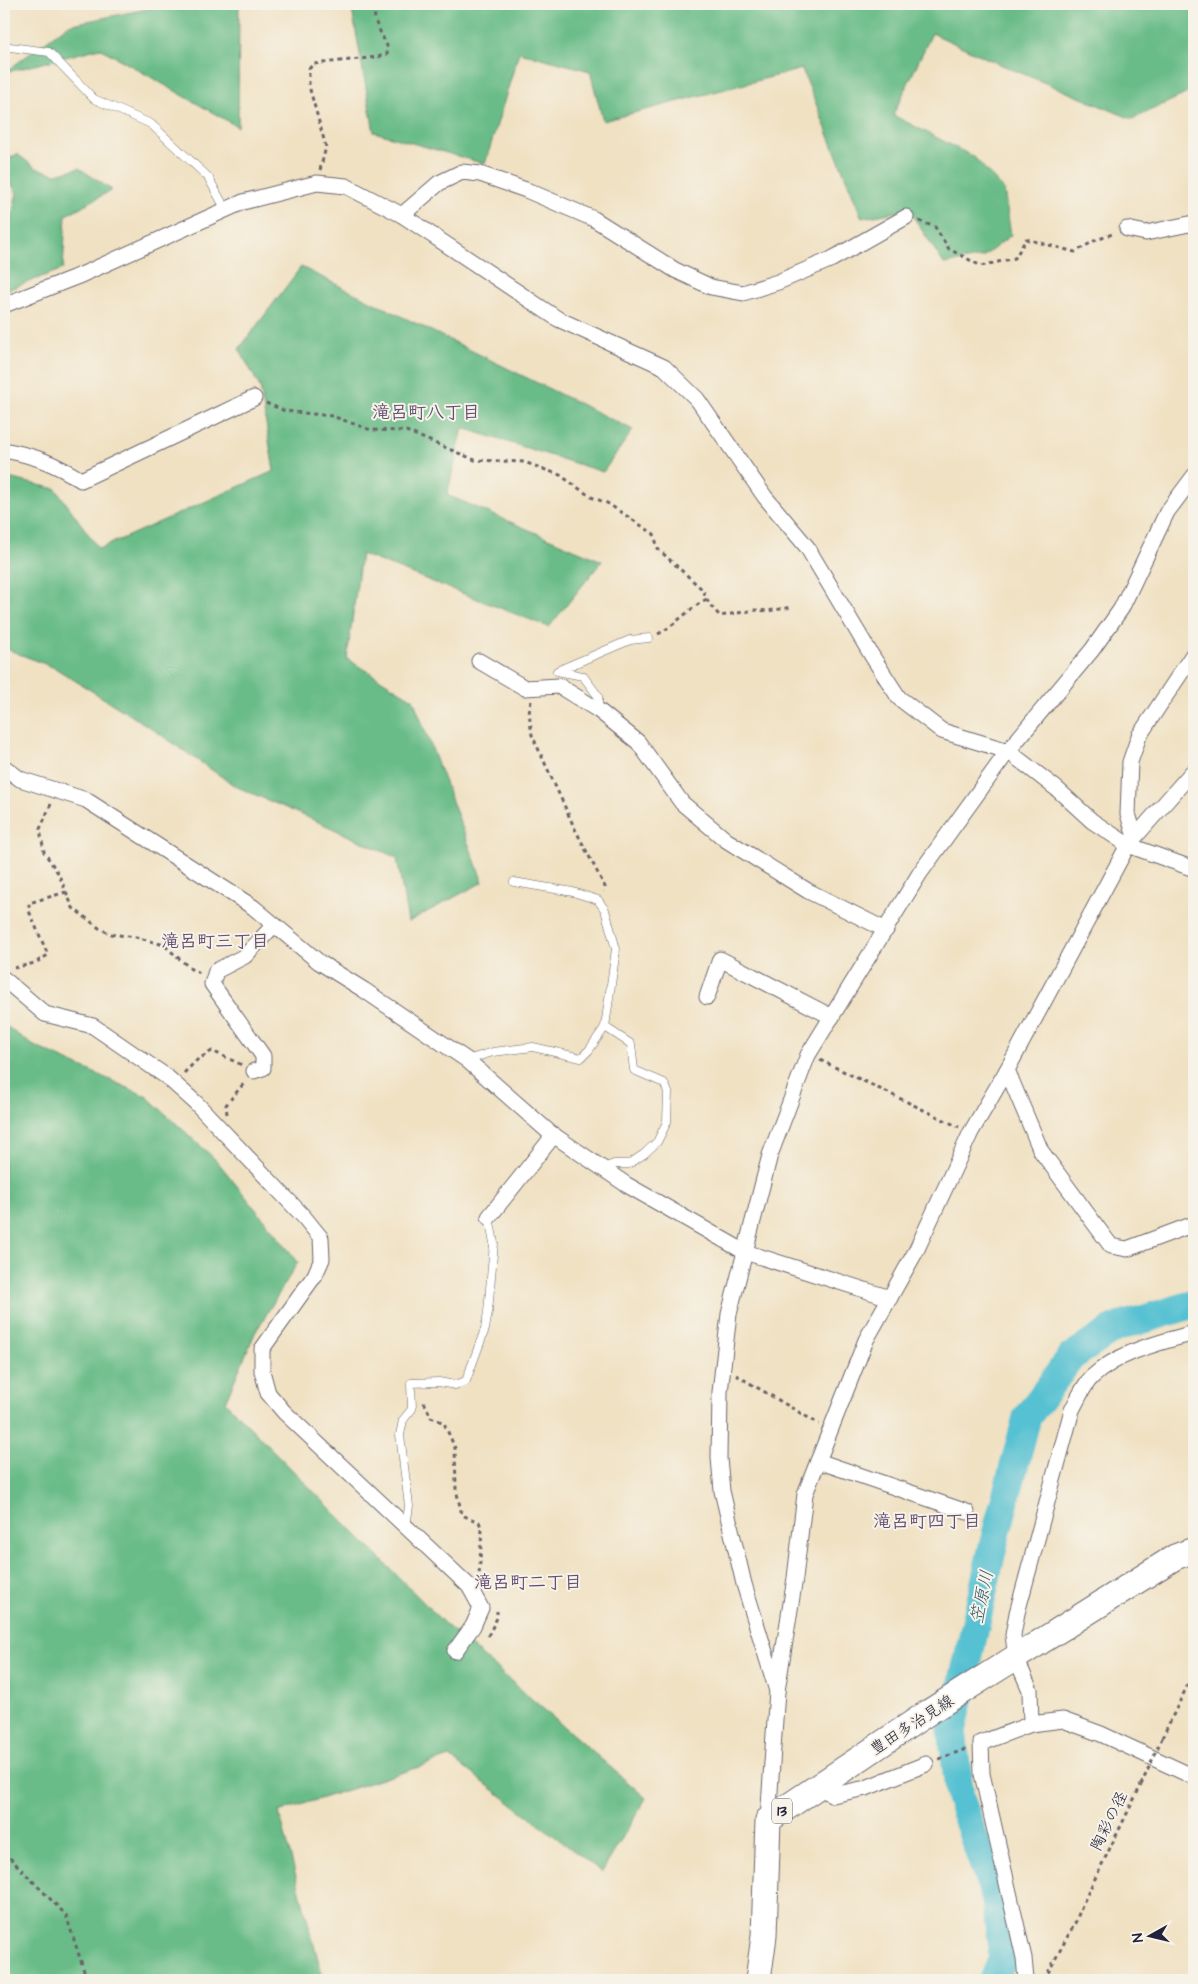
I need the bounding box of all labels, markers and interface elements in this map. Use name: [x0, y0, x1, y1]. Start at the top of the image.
district label: 滝呂町八丁目: [372, 400, 480, 425]
district label: 滝呂町三丁目: [161, 929, 269, 954]
district label: 滝呂町四丁目: [873, 1509, 981, 1534]
water label: 笠原川: [964, 1568, 1000, 1626]
district label: 滝呂町二丁目: [474, 1570, 582, 1595]
street label: 豊田多治見線: [866, 1690, 958, 1760]
street label: 陶彩の径: [1085, 1787, 1133, 1855]
road number: 13: [772, 1798, 792, 1824]
north arrow: [1126, 1912, 1176, 1962]
text: N: [1128, 1932, 1149, 1943]

